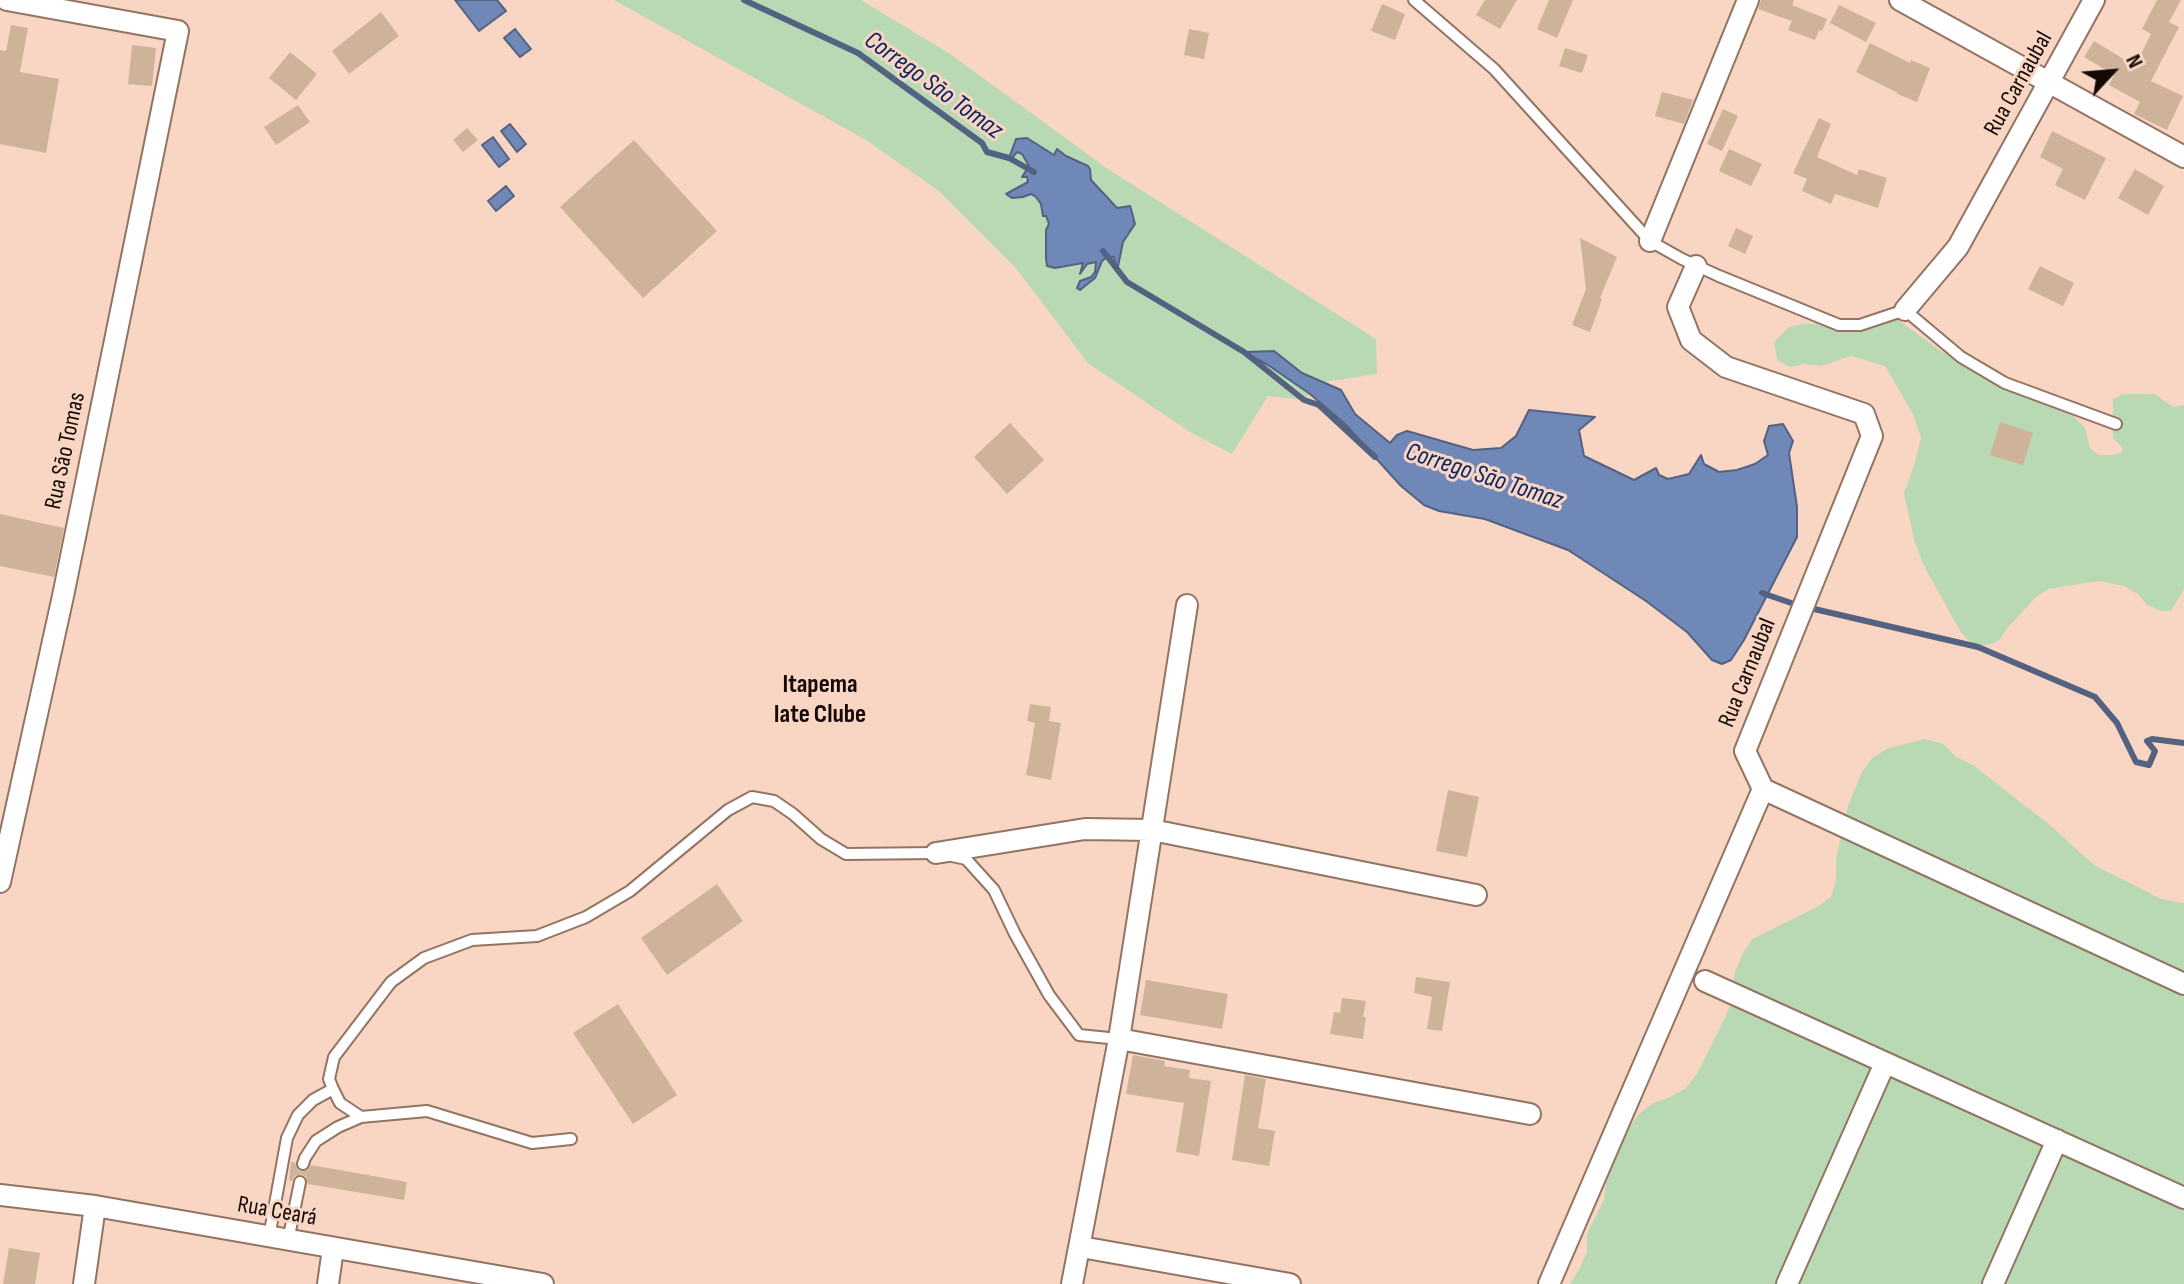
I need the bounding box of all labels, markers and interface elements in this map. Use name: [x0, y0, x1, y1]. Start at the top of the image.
water label: Corrego São Tomaz: [858, 25, 1008, 147]
street label: Rua Carnaubal: [1979, 27, 2059, 141]
north arrow: [2072, 32, 2152, 112]
text: N: [2119, 50, 2149, 72]
street label: Rua São Tomas: [40, 390, 92, 512]
water label: Corrego São Tomaz: [1401, 437, 1567, 517]
street label: Rua Carnaubal: [1713, 614, 1783, 732]
district label: Itapema Iate Clube: [774, 669, 866, 730]
street label: Rua Ceará: [235, 1191, 319, 1233]

